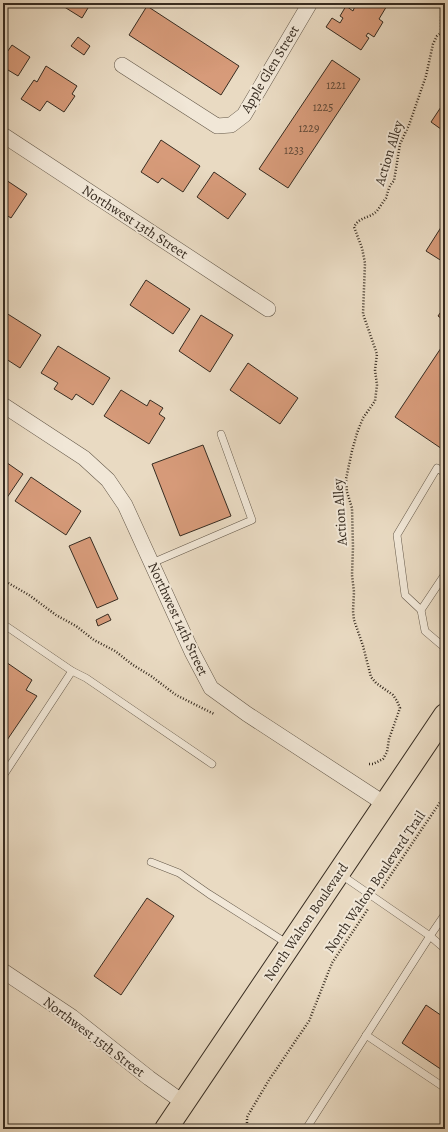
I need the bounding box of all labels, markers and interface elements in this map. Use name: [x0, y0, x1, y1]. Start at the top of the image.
street label: Apple Glen Street: [236, 21, 304, 117]
house number: 1221: [326, 77, 346, 93]
house number: 1225: [313, 99, 333, 115]
street label: Action Alley: [370, 117, 408, 189]
house number: 1229: [299, 120, 319, 136]
house number: 1233: [284, 142, 304, 158]
street label: Northwest 13th Street: [78, 181, 192, 264]
street label: Action Alley: [328, 477, 352, 547]
street label: Northwest 14th Street: [143, 559, 213, 679]
street label: North Walton Boulevard Trail: [320, 807, 430, 957]
street label: North Walton Boulevard: [259, 859, 353, 985]
street label: Northwest 15th Street: [39, 992, 149, 1082]

